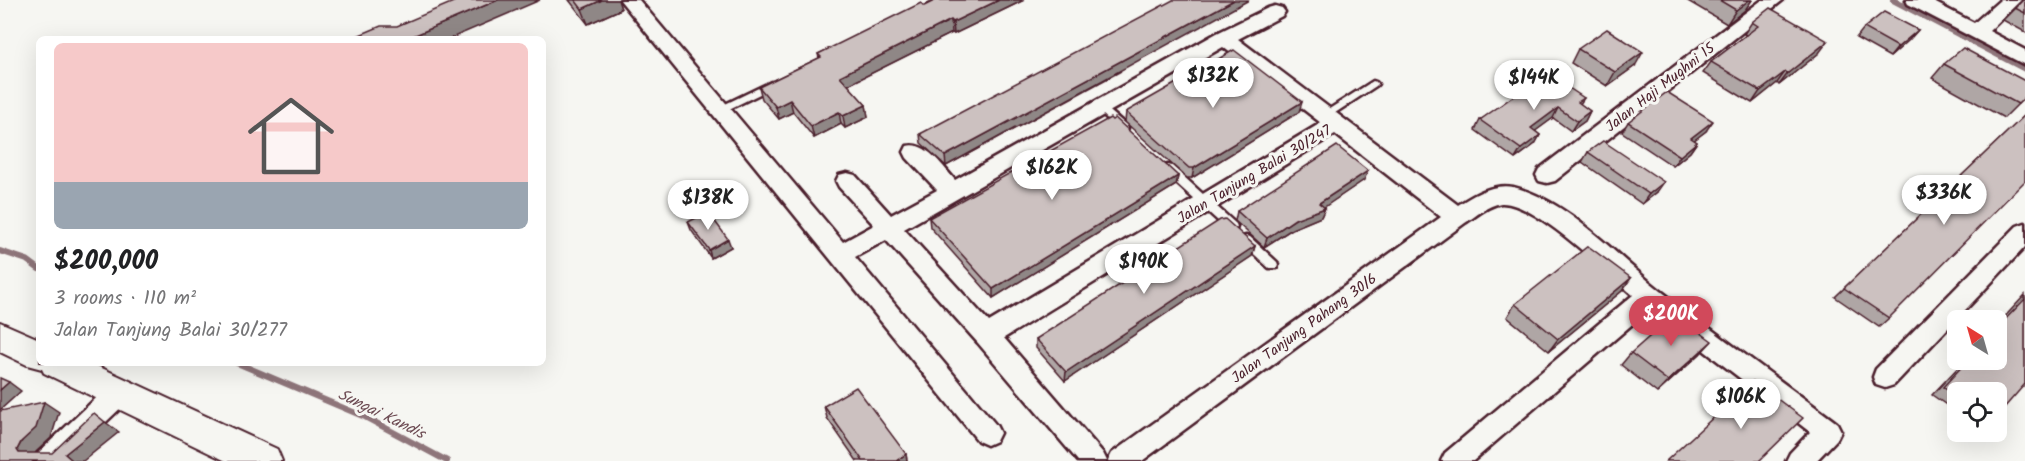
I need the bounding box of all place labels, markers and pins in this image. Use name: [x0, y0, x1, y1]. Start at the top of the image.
pin: $132K: [1171, 58, 1255, 109]
pin: $144K: [1492, 60, 1576, 111]
pin: $162K: [1010, 150, 1094, 201]
pin: $336K: [1902, 175, 1986, 226]
pin: $138K: [666, 180, 750, 231]
pin: $190K: [1102, 244, 1186, 295]
pin: $200K: [1629, 296, 1713, 347]
pin: $106K: [1699, 379, 1783, 430]

